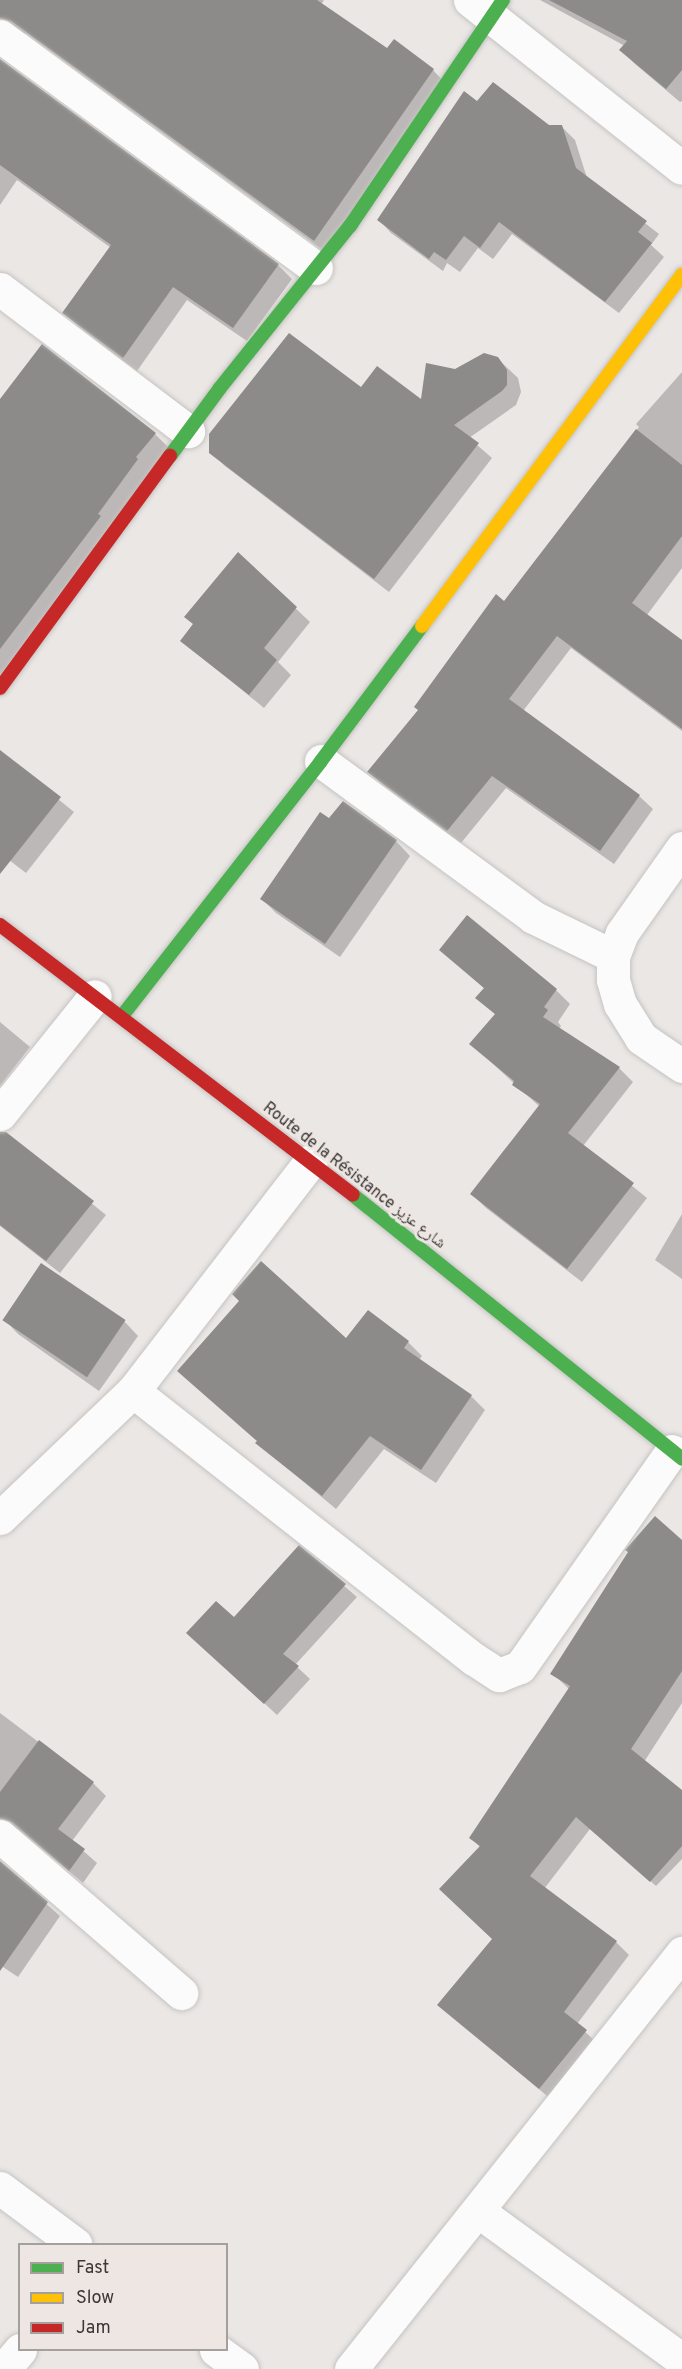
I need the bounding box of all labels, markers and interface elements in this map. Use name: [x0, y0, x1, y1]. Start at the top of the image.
street label: Route de la Résistance شارع عزيز: [259, 1099, 449, 1253]
legend: [18, 2243, 228, 2351]
text: Fast: [76, 2257, 109, 2280]
text: Slow: [76, 2287, 114, 2310]
text: Jam: [76, 2317, 111, 2340]

